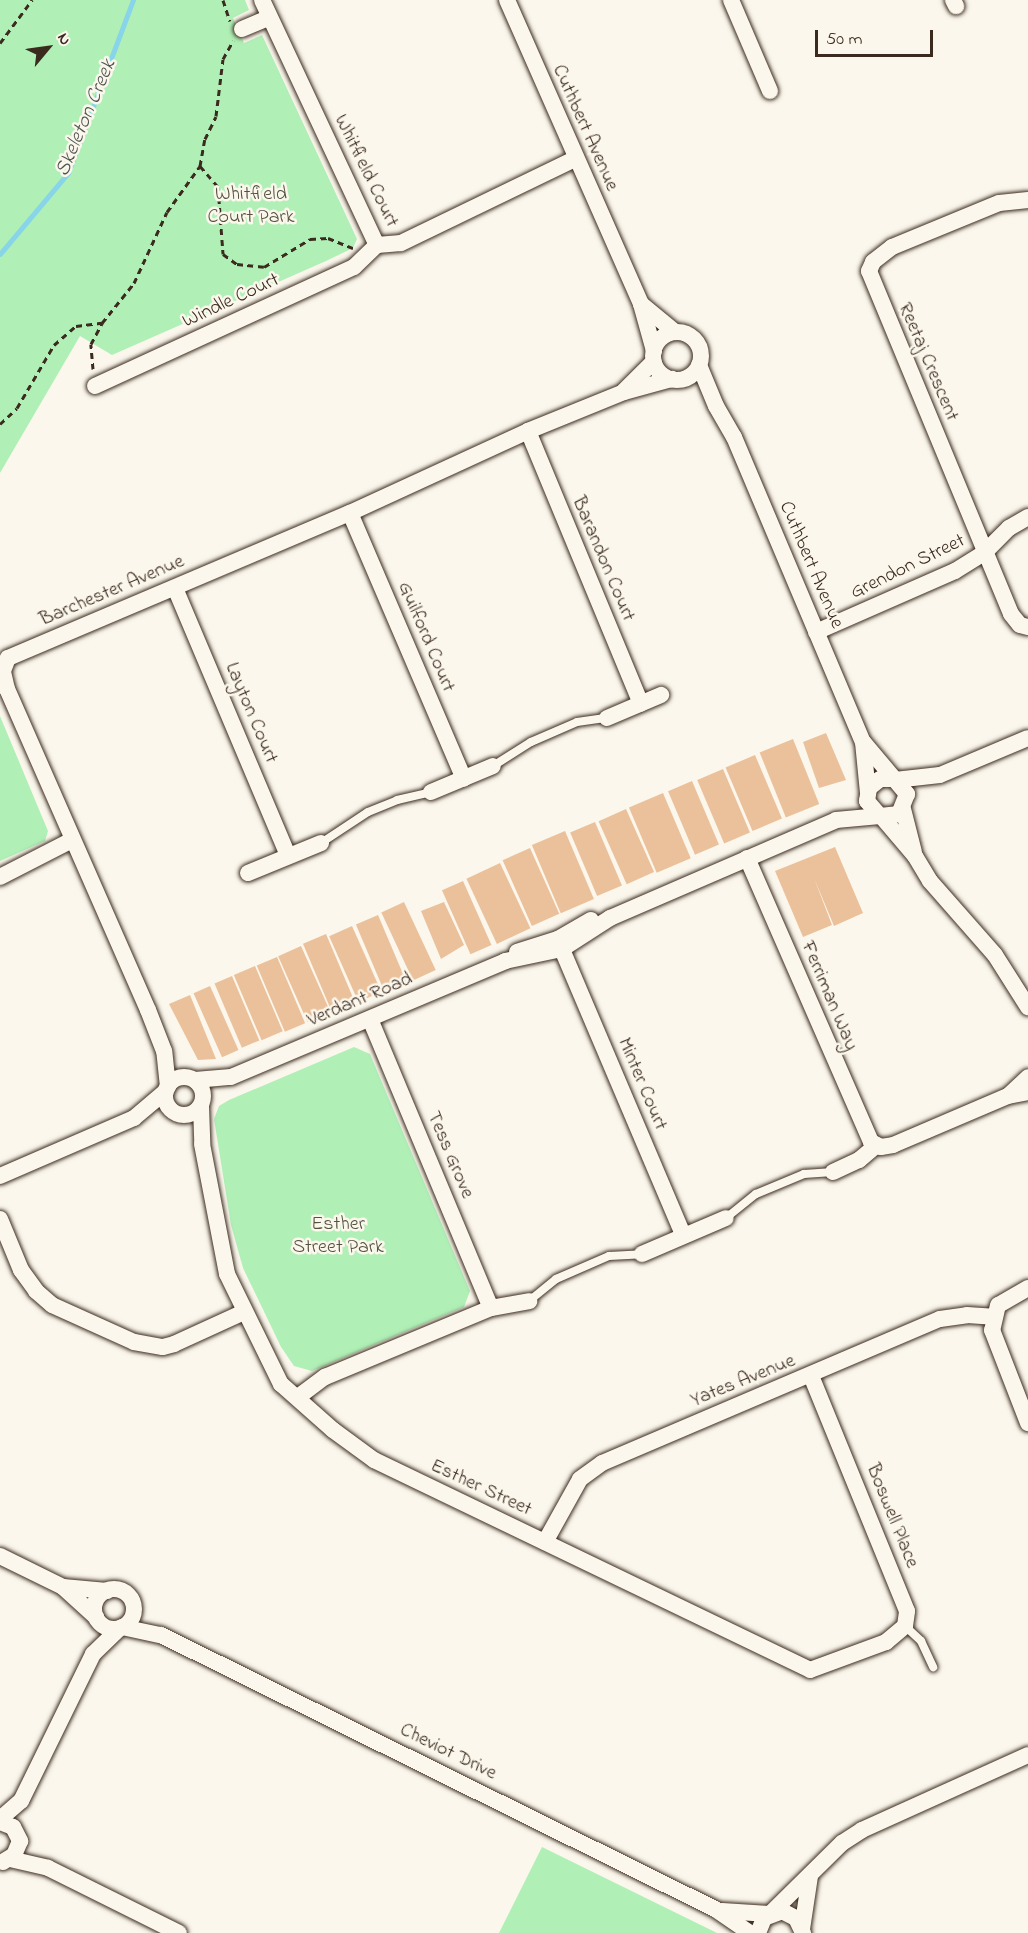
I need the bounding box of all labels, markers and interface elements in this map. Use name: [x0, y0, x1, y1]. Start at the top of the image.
north arrow: [18, 18, 78, 78]
scale bar: [818, 18, 936, 56]
text: 50 m: [826, 27, 863, 53]
text: N: [51, 29, 77, 50]
water label: Skeleton Creek: [50, 56, 122, 180]
street label: Cuthbert Avenue: [546, 61, 624, 195]
street label: Whitfield Court: [328, 111, 404, 231]
park label: Whitfield Court Park: [208, 182, 294, 229]
street label: Windle Court: [179, 268, 283, 334]
street label: Reetaj Crescent: [892, 299, 964, 425]
street label: Barandon Court: [566, 493, 640, 625]
street label: Cuthbert Avenue: [773, 498, 849, 632]
street label: Grendon Street: [847, 529, 969, 605]
street label: Barchester Avenue: [36, 550, 188, 632]
street label: Guilford Court: [392, 578, 460, 696]
street label: Layton Court: [219, 659, 283, 767]
street label: Ferriman Way: [795, 938, 863, 1054]
street label: Verdant Road: [304, 967, 416, 1033]
street label: Minter Court: [612, 1034, 672, 1134]
street label: Tess Grove: [421, 1108, 479, 1202]
park label: Esther Street Park: [292, 1212, 384, 1259]
street label: Yates Avenue: [687, 1349, 799, 1413]
street label: Esther Street: [426, 1454, 536, 1522]
street label: Boswell Place: [860, 1460, 924, 1572]
street label: Cheviot Drive: [396, 1718, 500, 1786]

